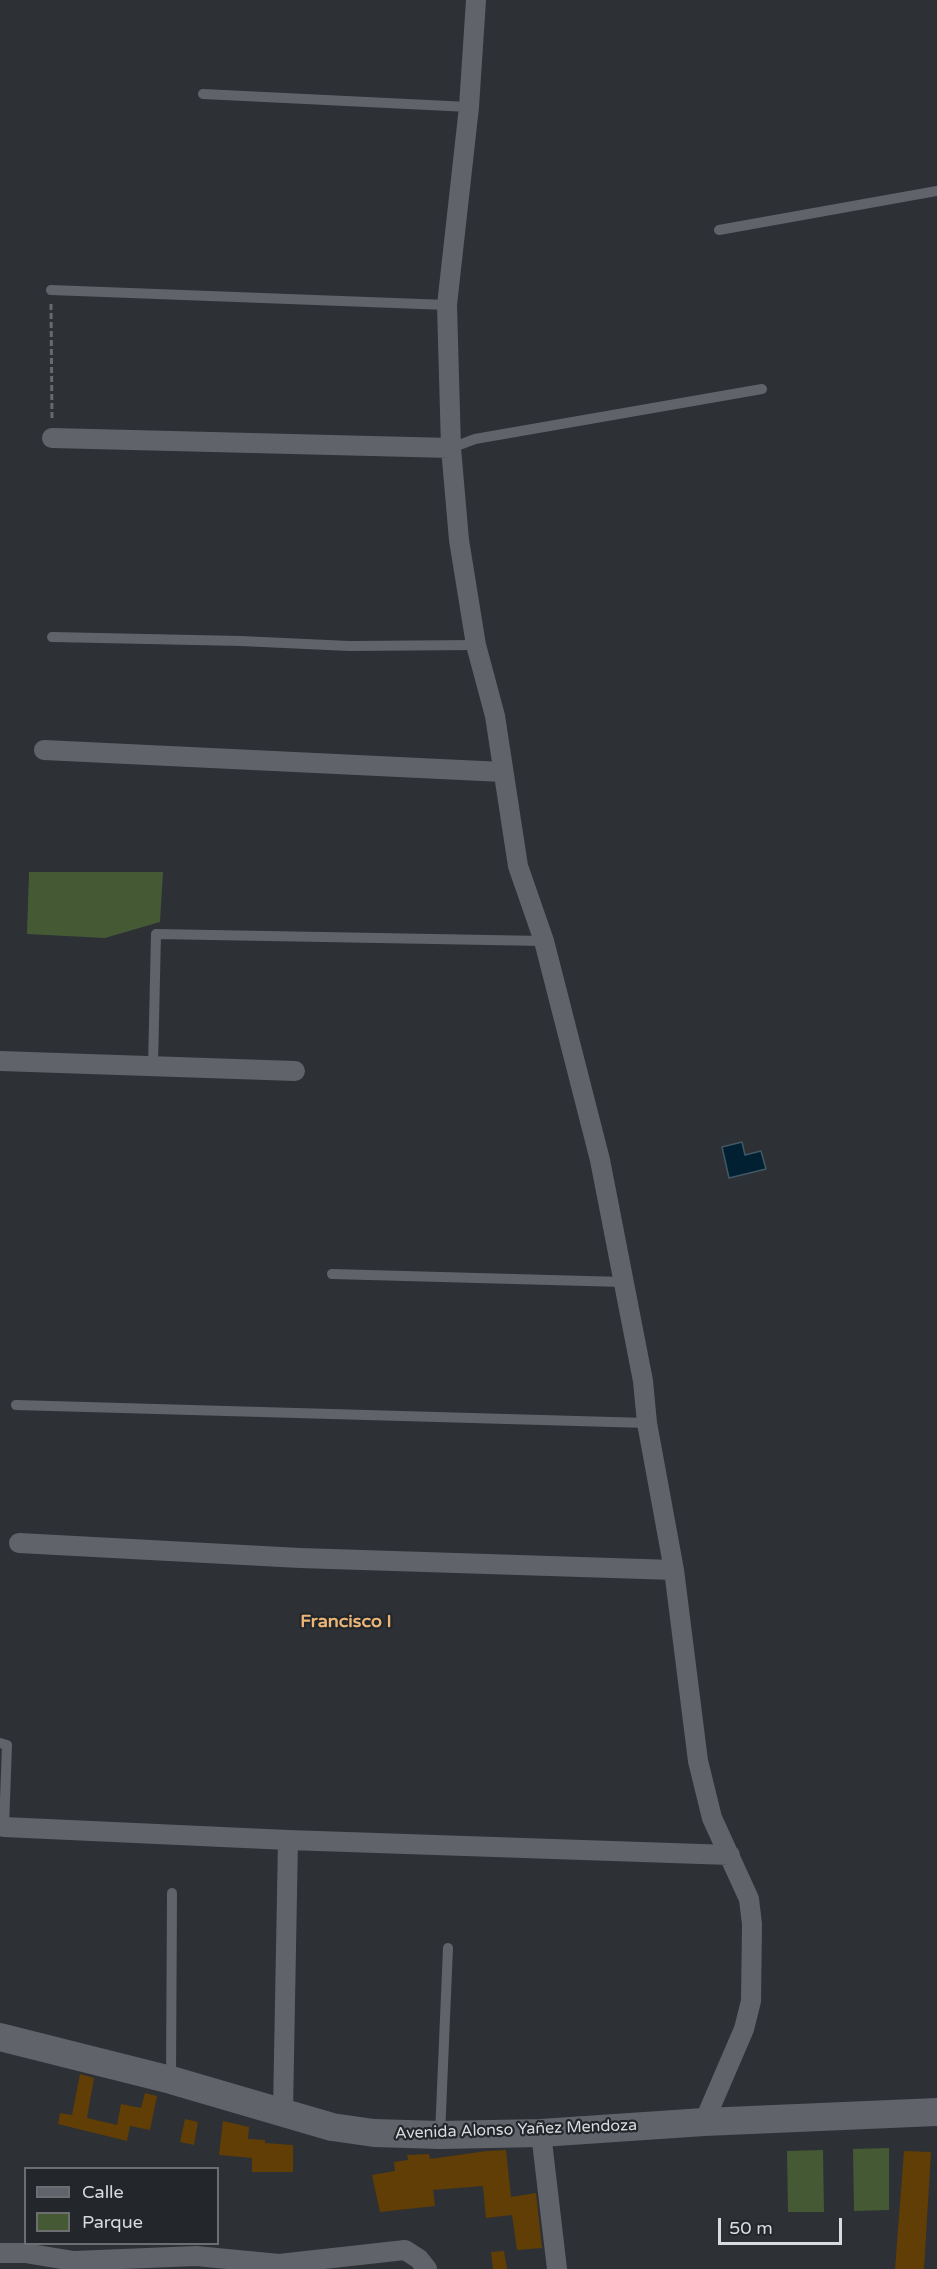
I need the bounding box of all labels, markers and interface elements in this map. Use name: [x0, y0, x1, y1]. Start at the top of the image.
district label: Francisco I: [300, 1611, 392, 1633]
street label: Avenida Alonso Yañez Mendoza: [395, 2116, 637, 2144]
legend: [24, 2167, 219, 2245]
text: Calle: [82, 2181, 124, 2203]
scale bar: [721, 2206, 846, 2244]
text: Parque: [82, 2211, 143, 2233]
text: 50 m: [729, 2217, 773, 2239]

